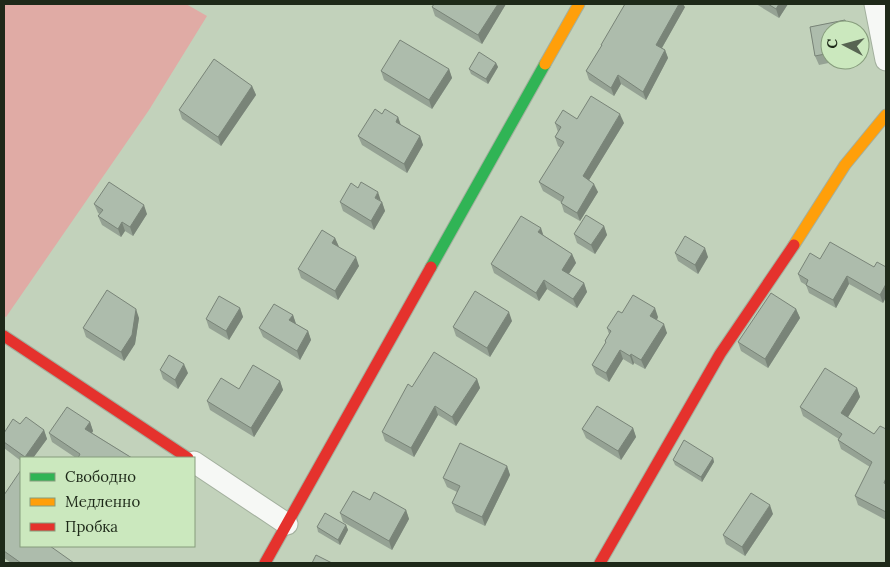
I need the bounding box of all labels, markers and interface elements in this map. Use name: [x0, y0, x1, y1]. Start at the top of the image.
north arrow: [820, 20, 870, 70]
text: С: [823, 38, 842, 49]
legend: [20, 457, 195, 547]
text: Свободно: [65, 467, 136, 486]
text: Медленно: [65, 492, 140, 511]
text: Пробка: [65, 517, 118, 536]

